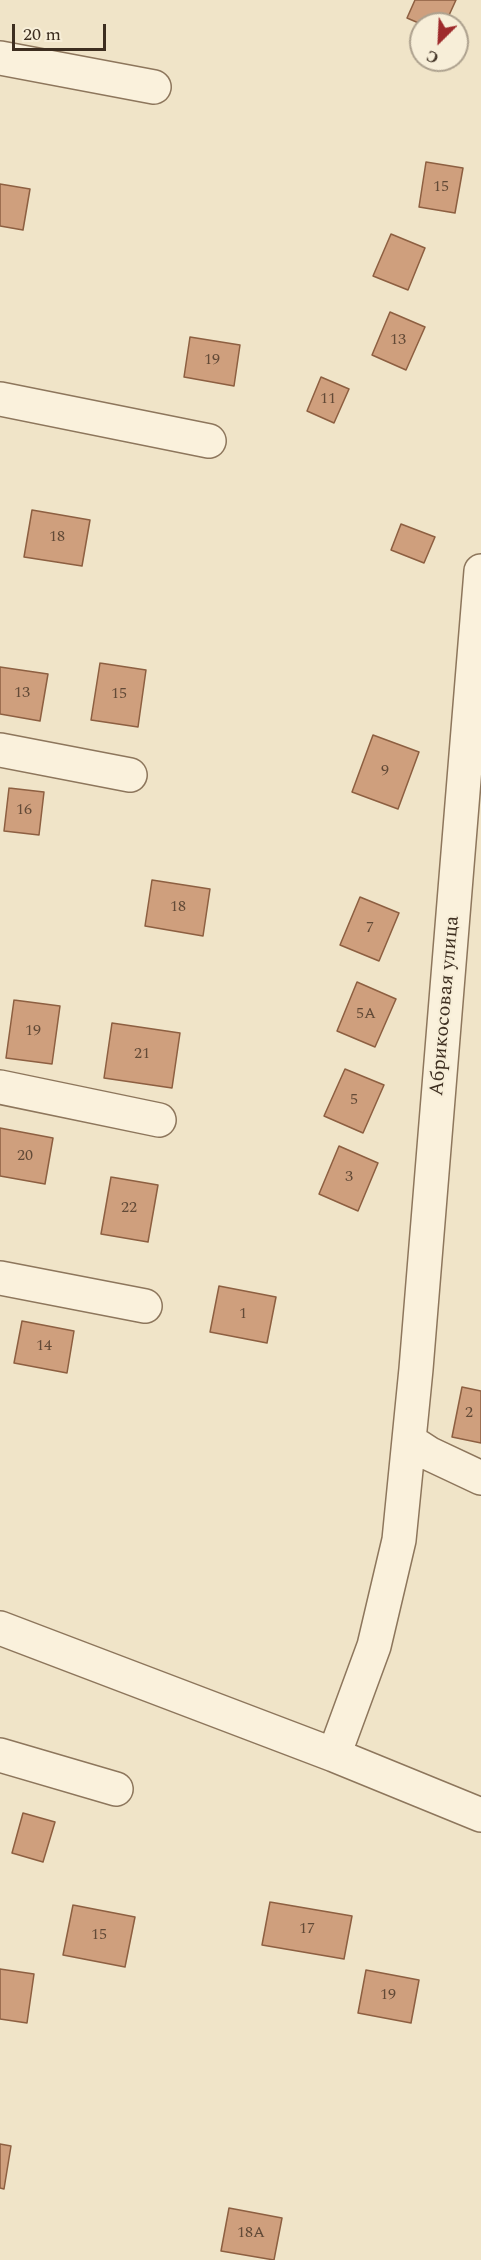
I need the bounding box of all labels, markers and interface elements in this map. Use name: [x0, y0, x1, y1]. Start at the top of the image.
scale bar: [15, 12, 110, 50]
north arrow: [409, 12, 469, 72]
text: 20 m: [23, 21, 61, 48]
text: С: [422, 43, 443, 70]
house number: 15: [433, 178, 449, 198]
house number: 13: [390, 331, 406, 351]
house number: 19: [204, 351, 220, 371]
house number: 11: [320, 390, 336, 410]
house number: 18: [49, 528, 65, 548]
house number: 13: [14, 684, 30, 704]
house number: 15: [111, 685, 127, 705]
house number: 9: [381, 762, 389, 782]
house number: 16: [16, 801, 32, 821]
house number: 18: [170, 898, 186, 918]
street label: Абрикосовая улица: [426, 915, 466, 1097]
house number: 7: [366, 919, 374, 939]
house number: 5А: [356, 1005, 376, 1025]
house number: 19: [25, 1022, 41, 1042]
house number: 21: [134, 1045, 150, 1065]
house number: 5: [350, 1091, 358, 1111]
house number: 20: [17, 1147, 33, 1167]
house number: 3: [345, 1168, 353, 1188]
house number: 22: [121, 1199, 137, 1219]
house number: 1: [239, 1305, 247, 1325]
house number: 14: [36, 1337, 52, 1357]
house number: 2: [465, 1404, 473, 1424]
house number: 17: [299, 1920, 315, 1940]
house number: 15: [91, 1926, 107, 1946]
house number: 19: [380, 1986, 396, 2006]
house number: 18А: [237, 2224, 265, 2244]

